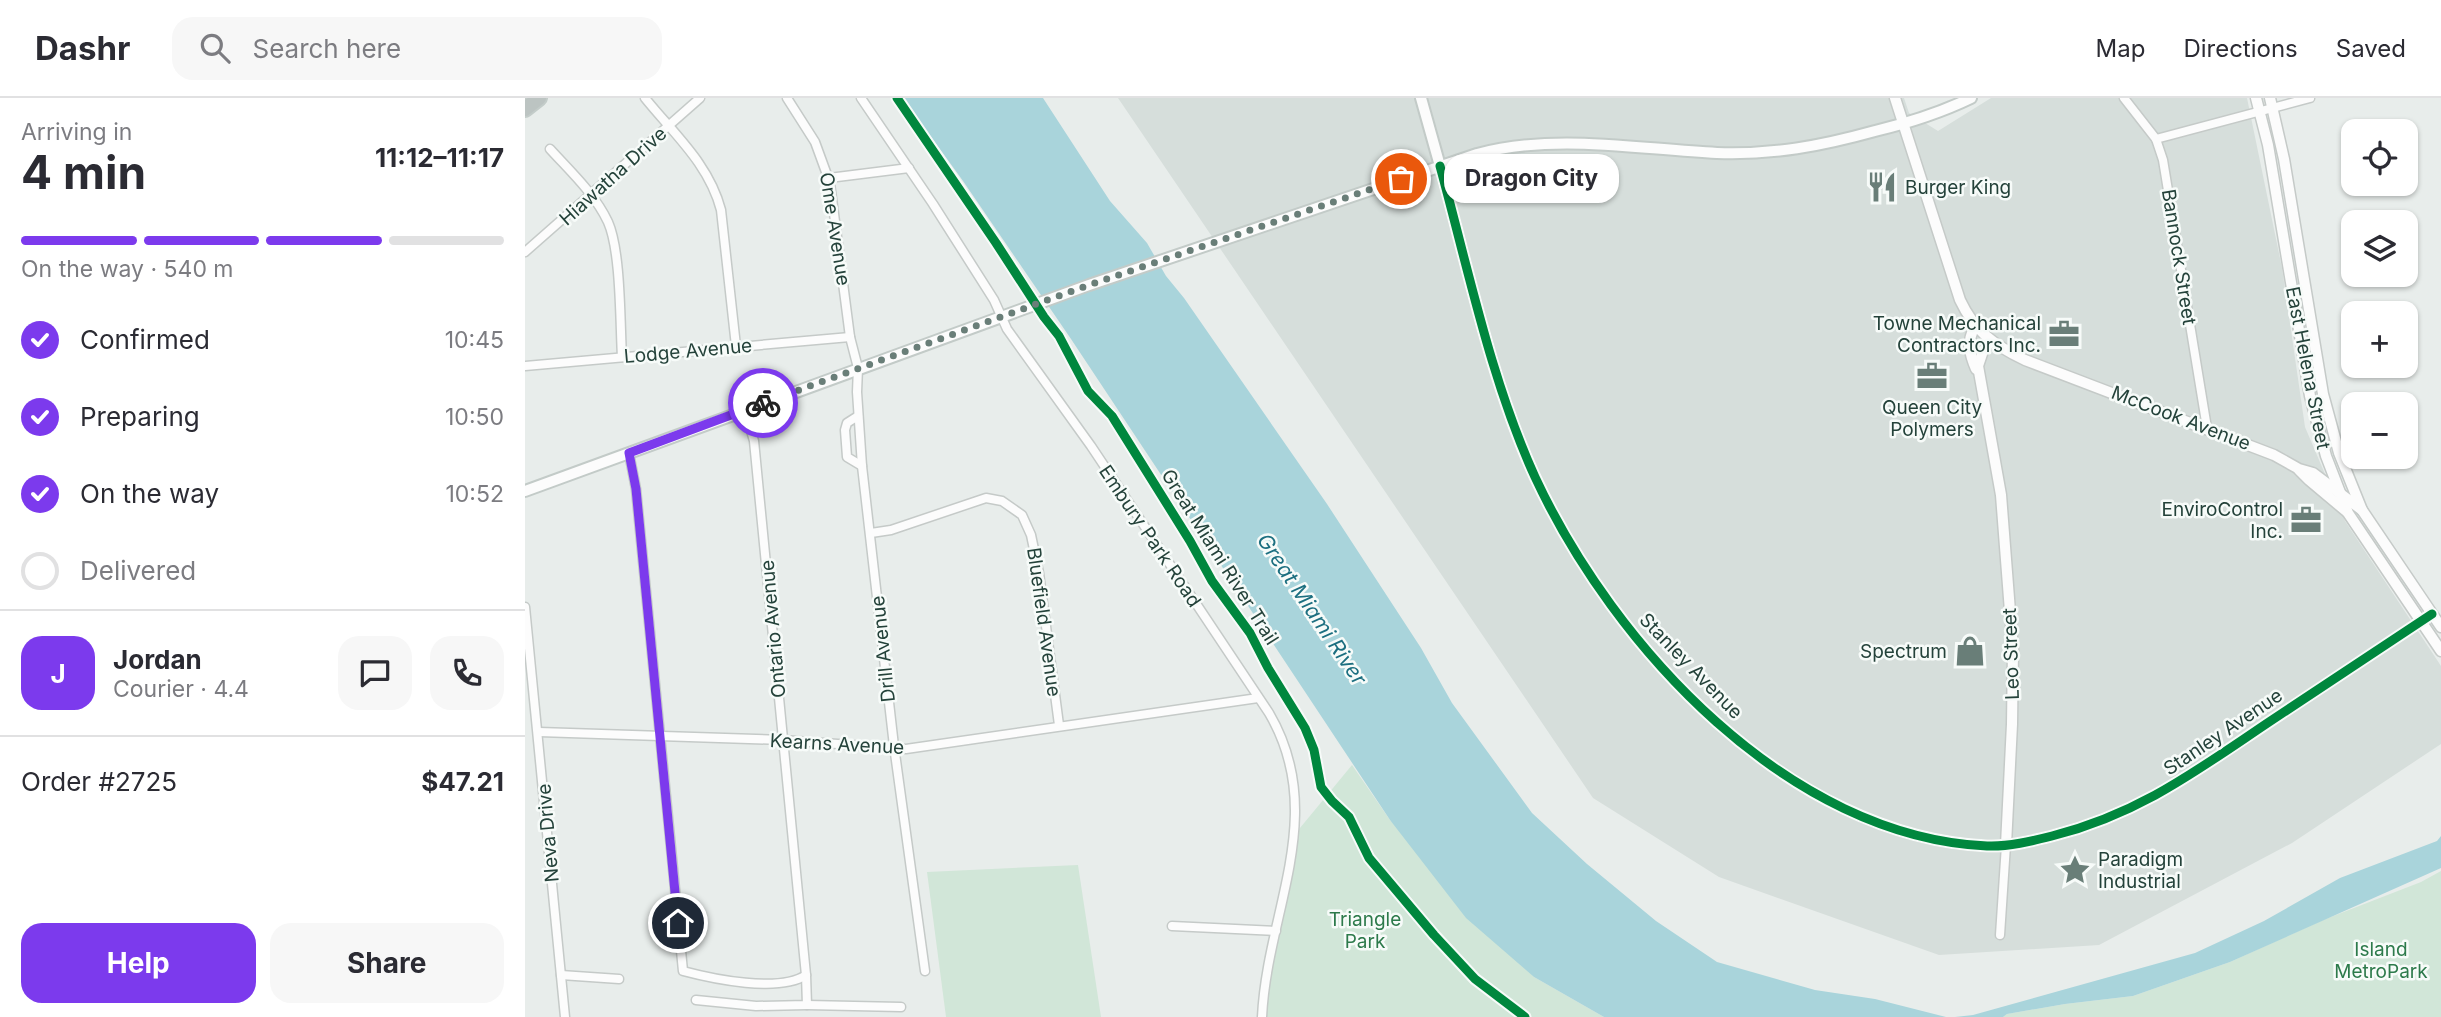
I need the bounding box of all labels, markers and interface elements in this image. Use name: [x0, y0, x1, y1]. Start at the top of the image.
search box: [172, 17, 662, 80]
text: Dashr: [35, 28, 130, 68]
icon: search: [196, 29, 234, 67]
text: Search here: [252, 33, 401, 64]
text: Map: [2096, 34, 2145, 63]
text: Directions: [2183, 34, 2298, 63]
text: Saved: [2336, 34, 2406, 63]
text: Arriving in: [21, 118, 132, 146]
map controls: [2341, 119, 2418, 469]
button: locate: [2341, 119, 2418, 196]
street label: Hiawatha Drive: [555, 122, 671, 230]
text: 11:12–11:17: [375, 142, 504, 173]
text: 4 min: [21, 144, 146, 200]
pin: [1371, 149, 1431, 209]
callout: Dragon City: [1443, 154, 1618, 204]
icon: bag: [1382, 160, 1420, 198]
text: Dragon City: [1465, 164, 1598, 192]
restaurant icon: Burger King: [1865, 170, 1899, 204]
street label: Ome Avenue: [815, 171, 855, 287]
place label: Burger King: [1905, 176, 2011, 199]
street label: Bannock Street: [2157, 187, 2201, 327]
button: layers: [2341, 210, 2418, 287]
text: On the way · 540 m: [21, 255, 234, 283]
street label: East Helena Street: [2281, 285, 2335, 451]
button: +: [2341, 301, 2418, 378]
place label: Towne Mechanical Contractors Inc.: [1873, 312, 2041, 357]
office icon: Towne Mechanical Contractors Inc.: [2047, 317, 2081, 351]
icon: check: [21, 321, 59, 359]
text: Confirmed: [80, 324, 210, 355]
text: 10:45: [445, 326, 504, 354]
street label: Lodge Avenue: [623, 334, 753, 368]
office icon: Queen City Polymers: [1915, 359, 1949, 393]
courier: [728, 368, 798, 438]
street label: McCook Avenue: [2108, 381, 2254, 455]
icon: bike: [744, 384, 782, 422]
button: −: [2341, 392, 2418, 469]
place label: Queen City Polymers: [1882, 396, 1982, 441]
icon: check: [21, 398, 59, 436]
text: Preparing: [80, 401, 200, 432]
text: 10:50: [445, 403, 504, 431]
street label: Embury Park Road: [1094, 461, 1206, 611]
street label: Great Miami River Trail: [1157, 465, 1283, 649]
icon: check: [21, 475, 59, 513]
text: On the way: [80, 478, 219, 509]
text: 10:52: [446, 480, 504, 508]
place label: EnviroControl Inc.: [2162, 498, 2283, 543]
office icon: EnviroControl Inc.: [2289, 503, 2323, 537]
water label: Great Miami River: [1252, 528, 1373, 690]
street label: Bluefield Avenue: [1022, 546, 1066, 698]
text: Delivered: [80, 555, 196, 586]
street label: Ontario Avenue: [756, 559, 790, 699]
street label: Drill Avenue: [866, 595, 900, 703]
street label: Stanley Avenue: [1635, 608, 1747, 724]
street label: Leo Street: [1998, 608, 2024, 700]
shop icon: Spectrum: [1953, 634, 1987, 668]
button: chat: [338, 636, 412, 710]
button: phone: [430, 636, 504, 710]
place label: Spectrum: [1860, 640, 1947, 663]
text: Jordan: [113, 644, 202, 675]
text: J: [50, 658, 66, 689]
text: Courier · 4.4: [113, 675, 249, 703]
street label: Stanley Avenue: [2159, 684, 2287, 780]
street label: Kearns Avenue: [769, 729, 905, 759]
text: Order #2725: [21, 766, 177, 797]
text: $47.21: [421, 766, 504, 797]
street label: Neva Drive: [532, 783, 564, 883]
place label: Paradigm Industrial: [2098, 848, 2183, 893]
place icon: Paradigm Industrial: [2058, 853, 2092, 887]
pin: [648, 893, 708, 953]
icon: home: [659, 904, 697, 942]
park label: Triangle Park: [1329, 908, 1401, 953]
button: Help: [21, 923, 256, 1003]
button: Share: [270, 923, 504, 1003]
park label: Island MetroPark: [2334, 938, 2428, 983]

